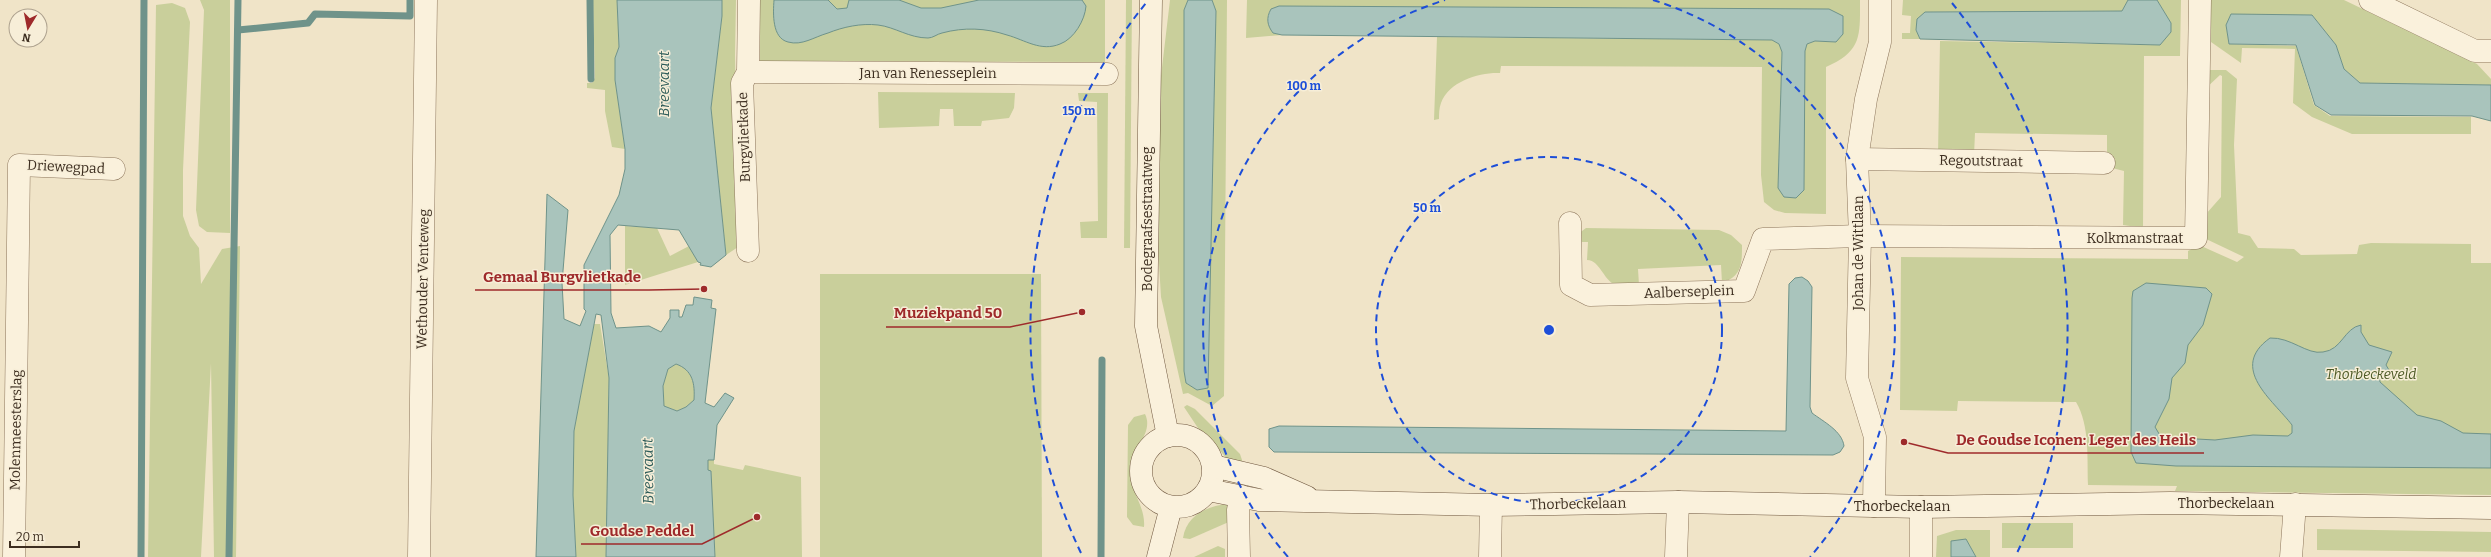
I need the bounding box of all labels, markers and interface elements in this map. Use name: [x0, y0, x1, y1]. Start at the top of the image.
north arrow: [8, 8, 48, 48]
text: N: [21, 30, 32, 44]
water label: Breevaart: [655, 50, 673, 117]
street label: Jan van Renesseplein: [858, 65, 997, 82]
text: 100 m: [1287, 79, 1322, 93]
street label: Burgvlietkade: [734, 92, 754, 182]
text: 150 m: [1063, 104, 1096, 118]
street label: Bodegraafsestraatweg: [1139, 146, 1156, 291]
street label: Regoutstraat: [1939, 152, 2023, 170]
street label: Driewegpad: [27, 156, 105, 178]
street label: Johan de Wittlaan: [1850, 195, 1867, 312]
text: 50 m: [1413, 201, 1441, 215]
street label: Wethouder Venteweg: [413, 209, 433, 349]
street label: Kolkmanstraat: [2087, 230, 2183, 247]
callout: Gemaal Burgvlietkade: [475, 263, 649, 290]
text: Gemaal Burgvlietkade: [483, 268, 641, 286]
street label: Aalberseplein: [1643, 282, 1735, 302]
callout: Muziekpand 50: [886, 300, 1010, 327]
text: Muziekpand 50: [894, 304, 1002, 322]
centre of rings: [1542, 323, 1556, 337]
park label: Thorbeckeveld: [2326, 366, 2416, 383]
street label: Molenmeesterslag: [6, 369, 26, 491]
callout: De Goudse Iconen: Leger des Heils: [1948, 426, 2204, 453]
text: De Goudse Iconen: Leger des Heils: [1956, 431, 2196, 449]
water label: Breevaart: [638, 437, 658, 504]
street label: Thorbeckelaan: [1530, 495, 1627, 513]
street label: Thorbeckelaan: [2178, 495, 2274, 512]
street label: Thorbeckelaan: [1854, 498, 1950, 515]
callout: Goudse Peddel: [581, 517, 702, 544]
text: Goudse Peddel: [590, 522, 695, 540]
scale bar: [10, 523, 79, 549]
text: 20 m: [16, 530, 45, 544]

